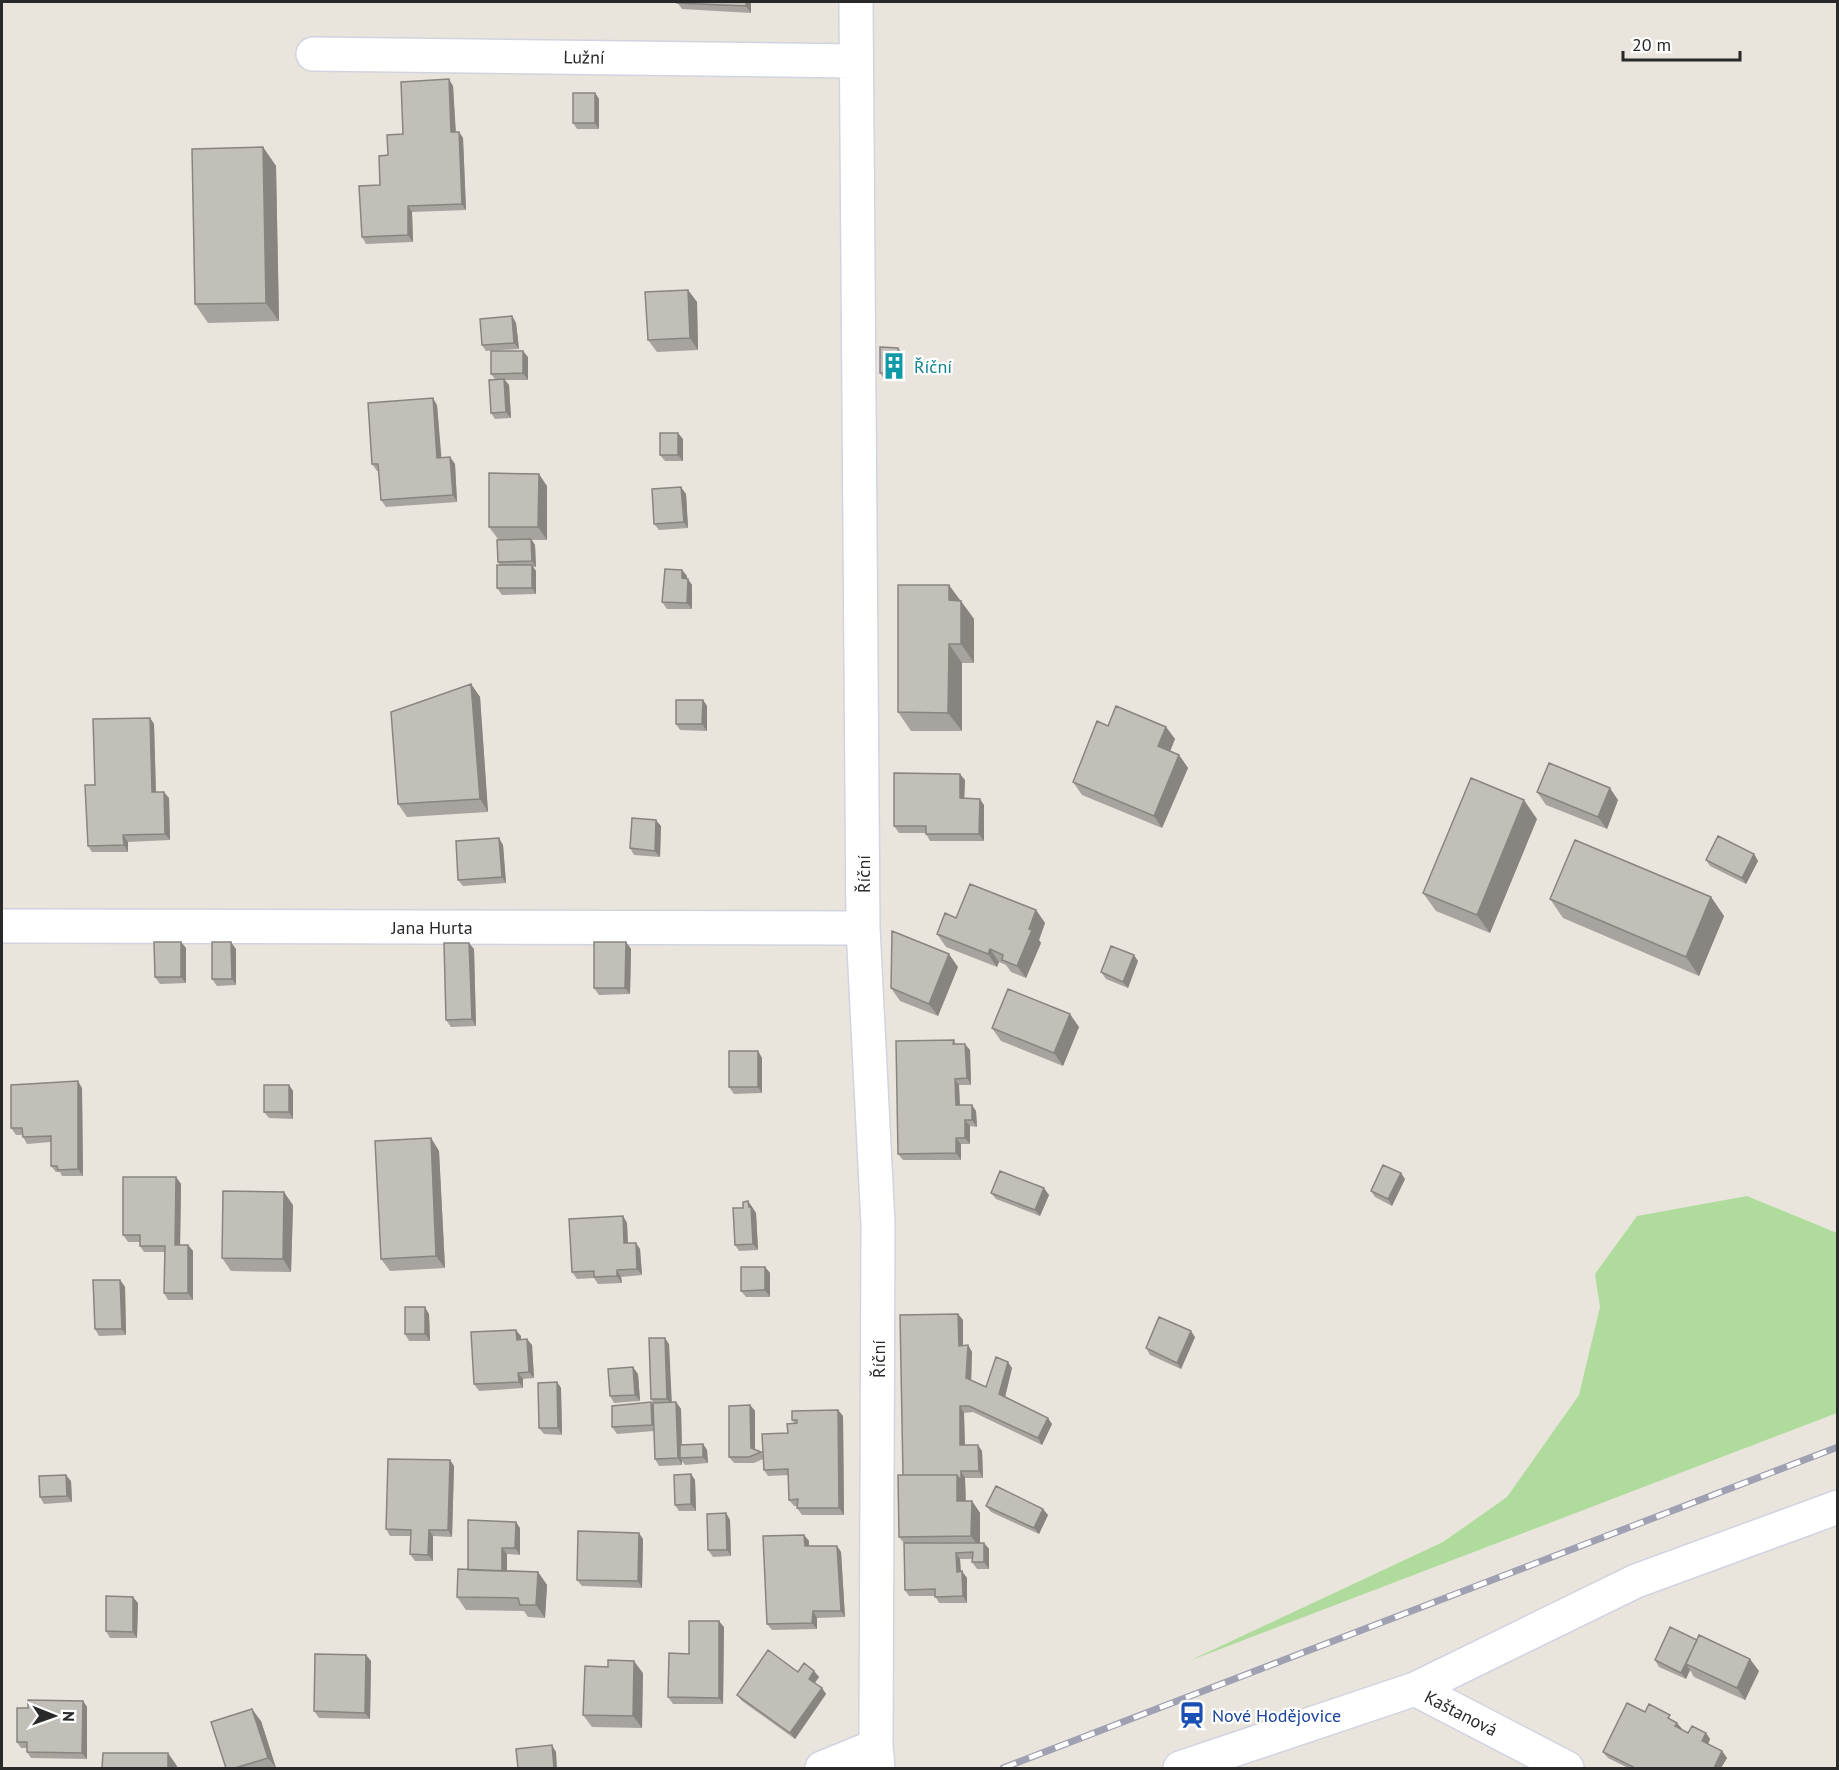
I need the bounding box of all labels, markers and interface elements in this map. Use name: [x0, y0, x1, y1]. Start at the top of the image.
scale bar: [1623, 24, 1740, 62]
text: 20 m: [1632, 33, 1671, 56]
street label: Lužní: [563, 45, 605, 69]
building icon: Říční: [879, 351, 909, 381]
place label: Říční: [914, 355, 952, 378]
street label: Říční: [852, 855, 875, 893]
street label: Jana Hurta: [390, 916, 473, 939]
street label: Říční: [867, 1340, 890, 1378]
street label: Kaštanová: [1421, 1685, 1501, 1741]
north arrow: [24, 1686, 84, 1746]
station icon: Nové Hodějovice: [1177, 1700, 1207, 1730]
place label: Nové Hodějovice: [1212, 1704, 1341, 1727]
text: N: [59, 1711, 79, 1722]

